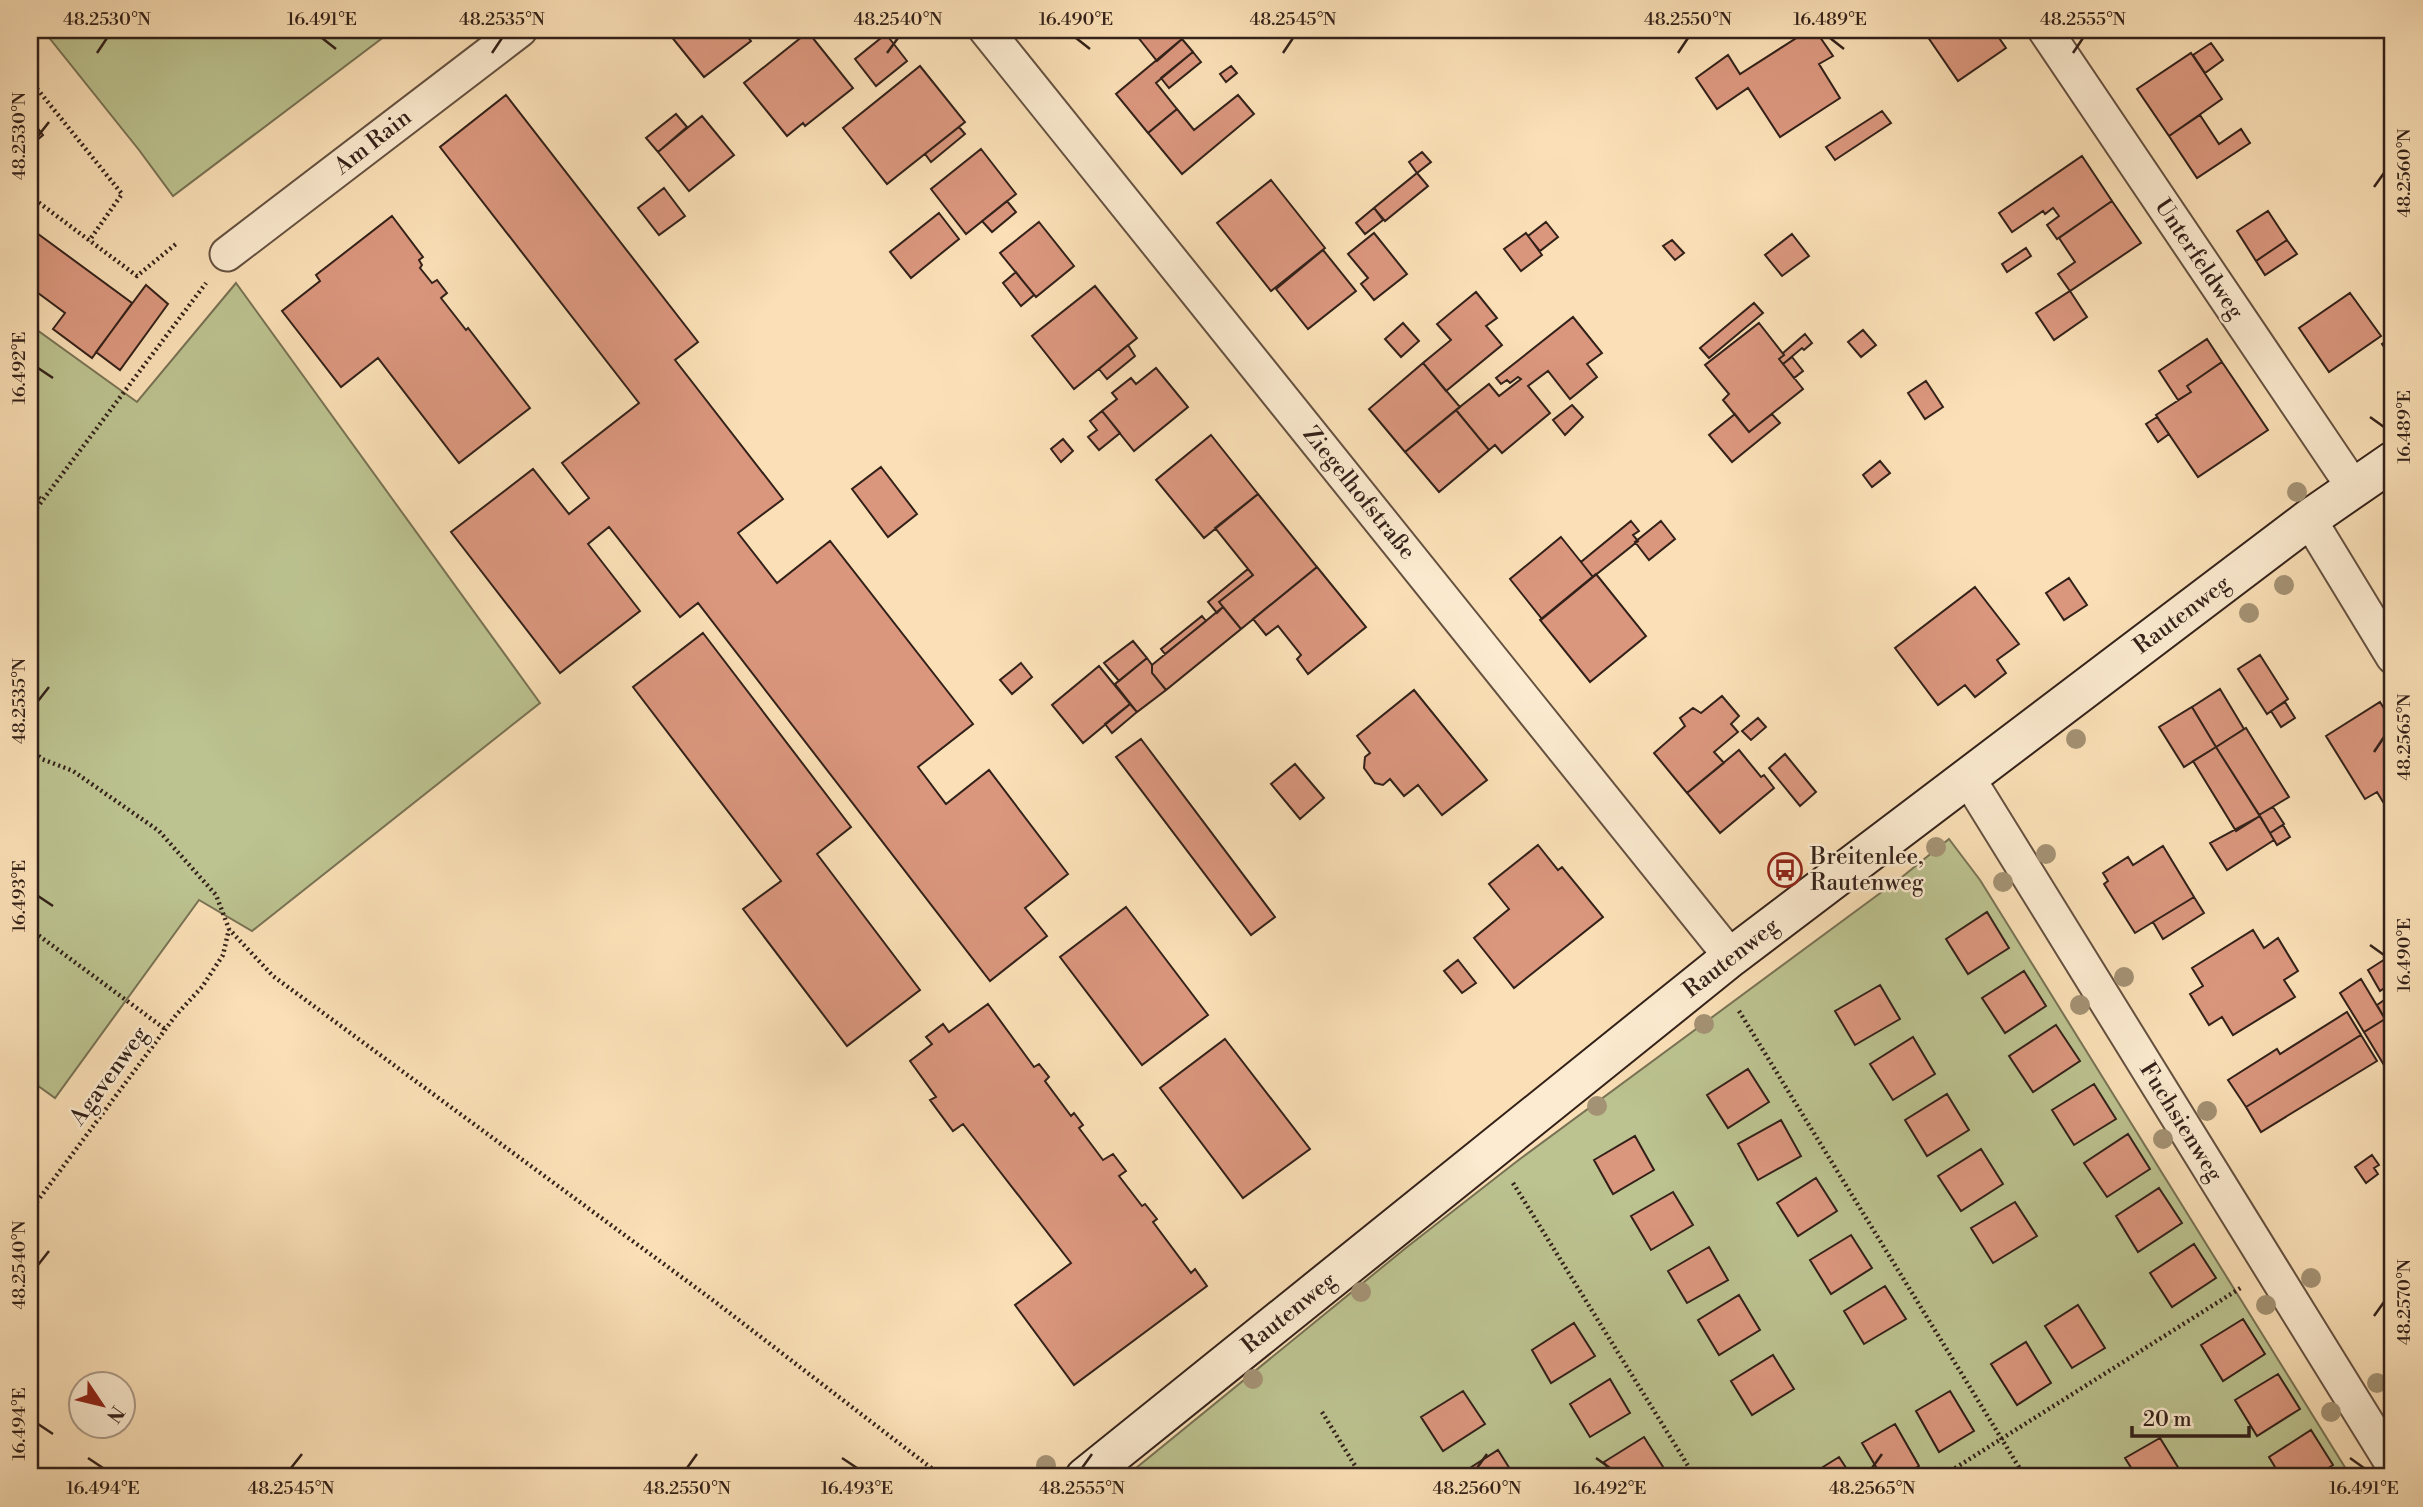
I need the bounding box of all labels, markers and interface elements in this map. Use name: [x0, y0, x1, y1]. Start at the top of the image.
text: 48.2530°N: [63, 8, 151, 31]
text: 16.491°E: [287, 8, 357, 31]
text: 48.2535°N: [459, 8, 545, 31]
text: 48.2540°N: [854, 8, 943, 31]
text: 16.490°E: [1039, 8, 1113, 31]
text: 48.2545°N: [1250, 8, 1337, 31]
text: 48.2550°N: [1644, 8, 1732, 31]
text: 16.489°E: [1793, 8, 1867, 31]
text: 48.2555°N: [2040, 8, 2126, 31]
text: 48.2530°N: [8, 92, 31, 180]
street label: Am Rain: [328, 103, 417, 181]
text: 48.2560°N: [2393, 128, 2416, 217]
street label: Unterfeldweg: [2149, 194, 2250, 325]
text: 16.492°E: [8, 332, 31, 404]
text: 16.489°E: [2393, 390, 2416, 464]
street label: Ziegelhofstraße: [1297, 421, 1421, 565]
street label: Rautenweg: [2128, 570, 2236, 660]
text: 48.2535°N: [8, 658, 31, 744]
text: 48.2565°N: [2393, 693, 2416, 780]
place label: Breitenlee, Rautenweg: [1809, 843, 1924, 897]
bus stop icon: Breitenlee, Rautenweg: [1766, 851, 1804, 889]
text: 16.493°E: [8, 860, 31, 932]
street label: Rautenweg: [1678, 912, 1784, 1004]
text: 16.490°E: [2393, 918, 2416, 992]
street label: Agavenweg: [63, 1021, 154, 1132]
street label: Fuchsienweg: [2133, 1057, 2229, 1187]
text: 48.2540°N: [8, 1220, 31, 1309]
text: 48.2570°N: [2393, 1258, 2416, 1345]
street label: Rautenweg: [1236, 1266, 1342, 1360]
north arrow: [66, 1370, 136, 1440]
text: 16.494°E: [8, 1387, 31, 1461]
scale bar: [2132, 1395, 2250, 1439]
text: N: [101, 1401, 129, 1427]
text: 20 m: [2143, 1407, 2192, 1433]
text: 16.494°E: [66, 1477, 140, 1500]
text: 48.2545°N: [248, 1477, 335, 1500]
text: 48.2550°N: [643, 1477, 731, 1500]
text: 16.493°E: [821, 1477, 893, 1500]
text: 48.2555°N: [1039, 1477, 1125, 1500]
text: 48.2560°N: [1433, 1477, 1522, 1500]
text: 16.492°E: [1574, 1477, 1646, 1500]
text: 48.2565°N: [1829, 1477, 1916, 1500]
text: 16.491°E: [2329, 1477, 2399, 1500]

